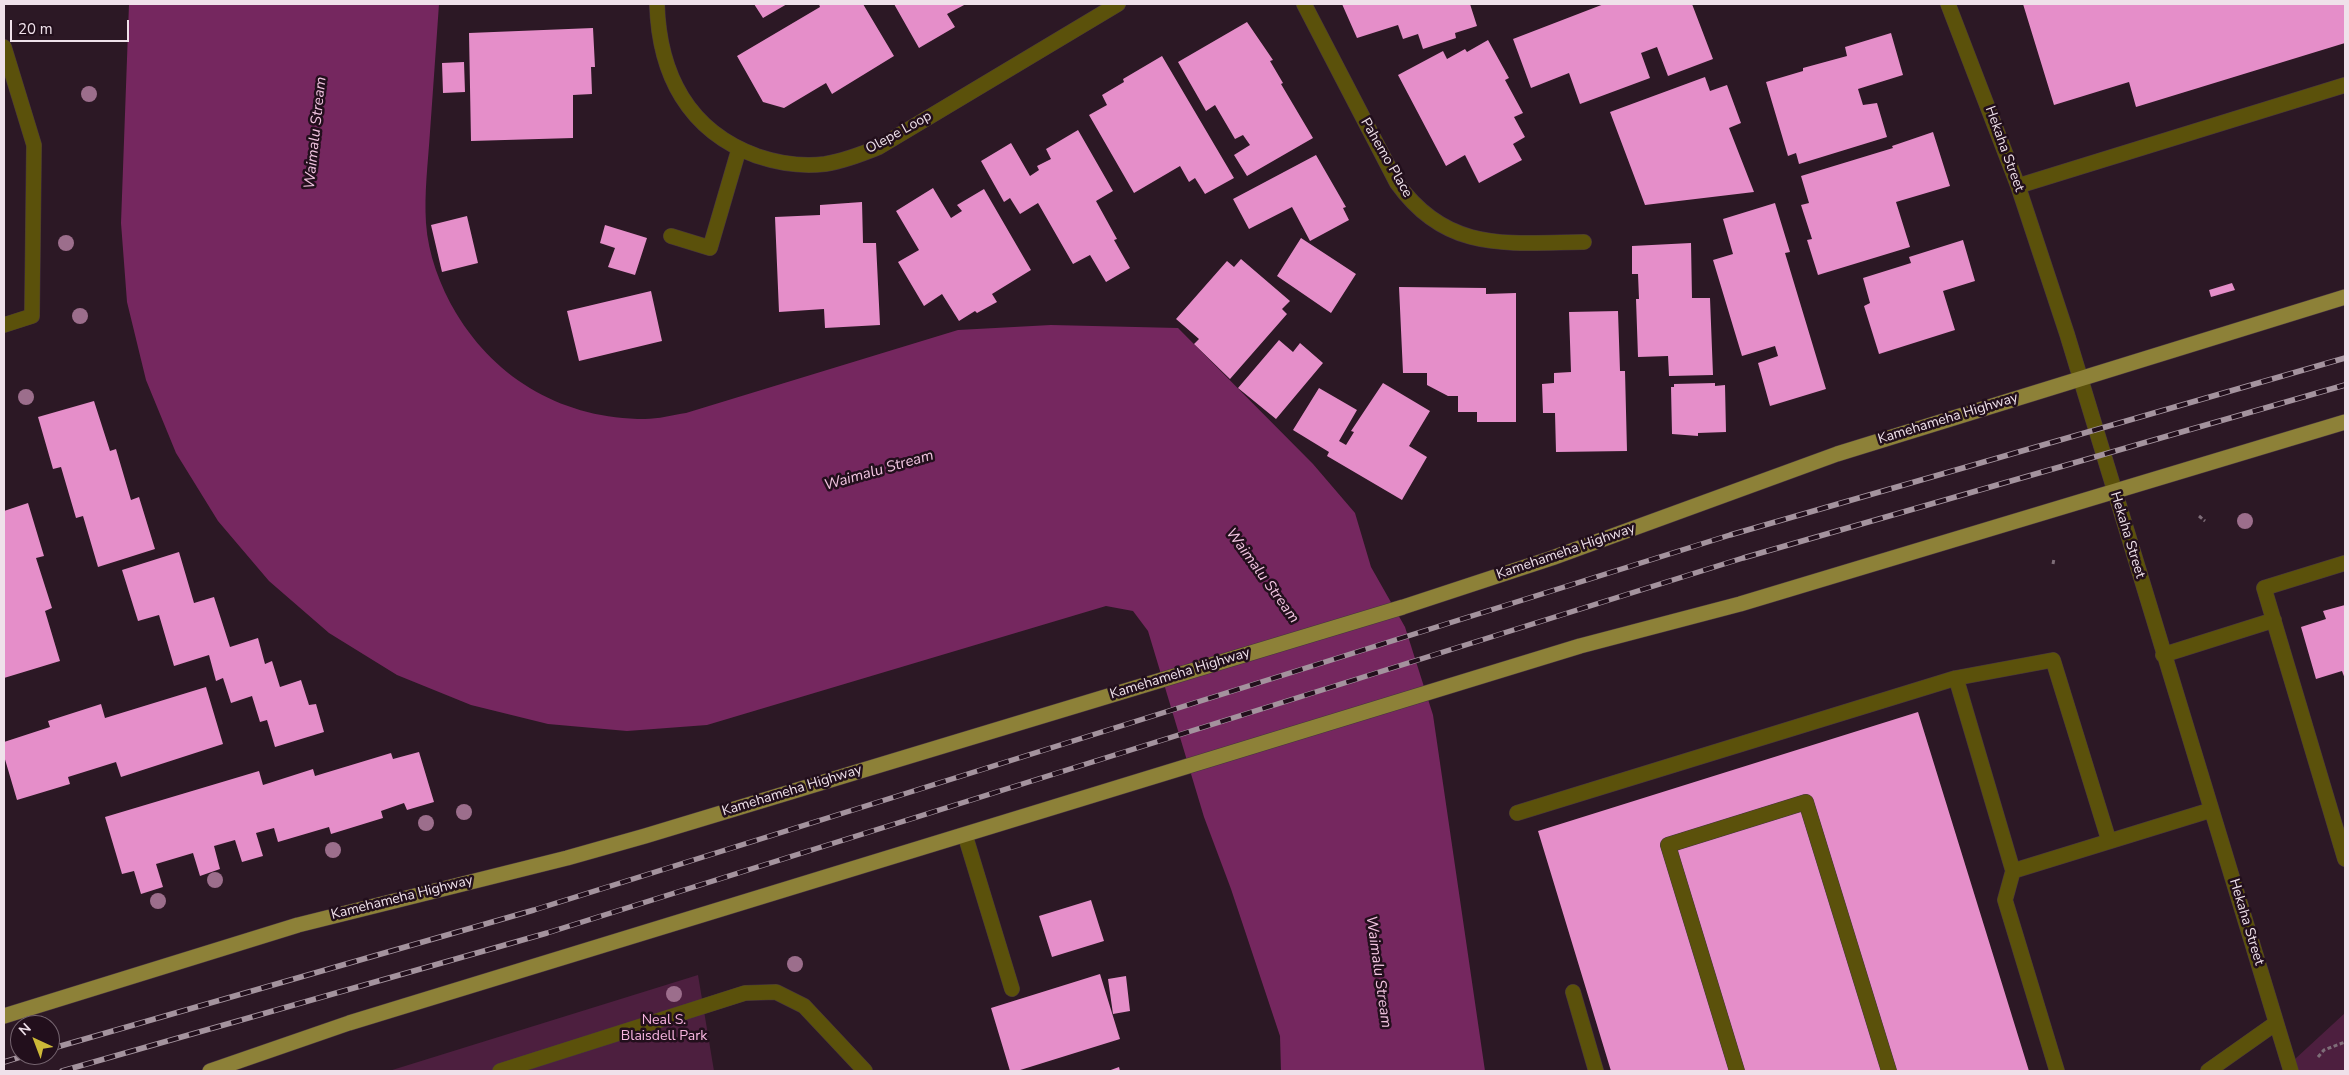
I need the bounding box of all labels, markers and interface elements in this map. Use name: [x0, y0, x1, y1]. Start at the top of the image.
scale bar: [12, 10, 131, 42]
text: 20 m: [18, 19, 53, 39]
water label: Waimalu Stream: [301, 76, 331, 190]
street label: Hekaha Street: [1981, 104, 2027, 194]
street label: Olepe Loop: [863, 108, 935, 158]
street label: Pahemo Place: [1356, 115, 1416, 201]
street label: Kamehameha Highway: [1876, 390, 2020, 448]
water label: Waimalu Stream: [822, 447, 936, 495]
street label: Hekaha Street: [2106, 490, 2148, 580]
street label: Kamehameha Highway: [1494, 520, 1638, 584]
water label: Waimalu Stream: [1221, 525, 1303, 627]
street label: Kamehameha Highway: [1108, 645, 1252, 703]
street label: Kamehameha Highway: [720, 762, 864, 820]
street label: Kamehameha Highway: [329, 872, 475, 924]
street label: Hekaha Street: [2225, 877, 2267, 967]
water label: Waimalu Stream: [1361, 915, 1395, 1029]
park label: Neal S. Blaisdell Park: [621, 1013, 707, 1046]
north arrow: [10, 1015, 60, 1065]
text: N: [15, 1019, 35, 1040]

